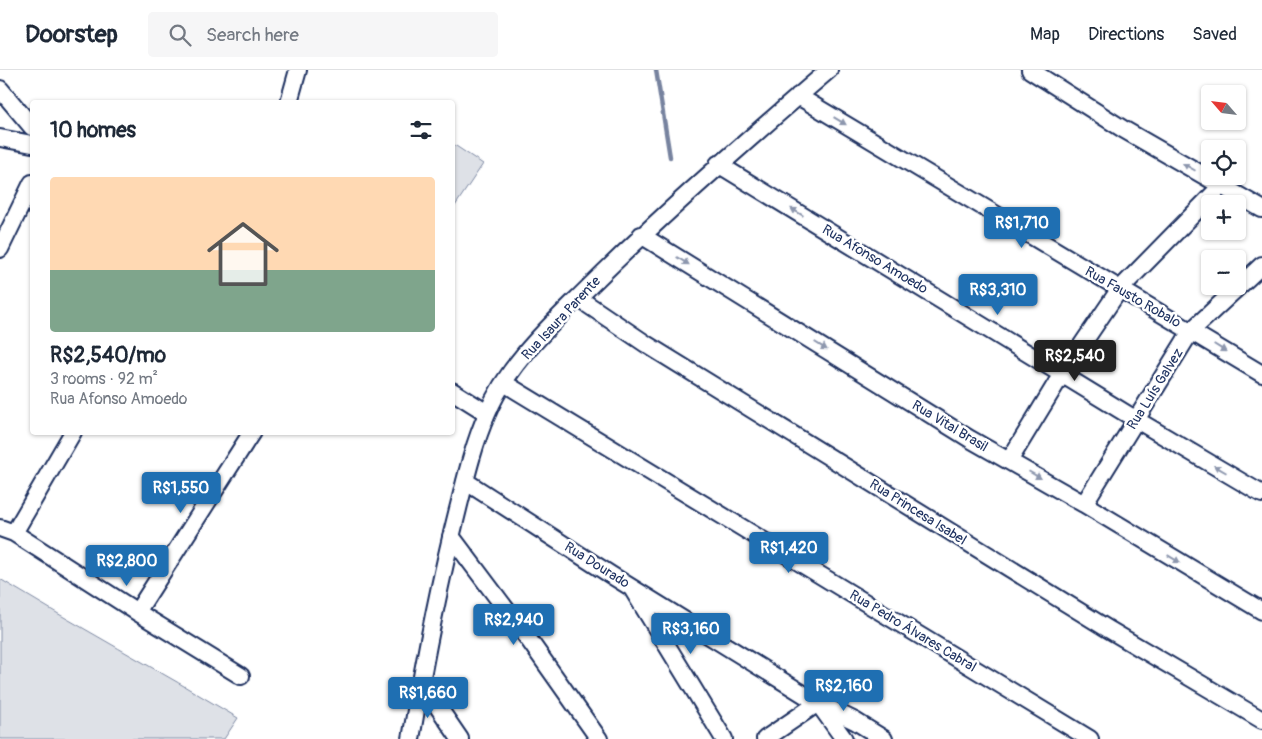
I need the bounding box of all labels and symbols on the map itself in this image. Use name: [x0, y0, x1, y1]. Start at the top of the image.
north arrow: [1201, 85, 1246, 130]
one-way arrow: [834, 117, 847, 126]
one-way arrow: [1182, 163, 1197, 171]
pin: R$1,710: [976, 206, 1068, 249]
one-way arrow: [791, 207, 804, 217]
street label: Rua Afonso Amoedo: [819, 221, 931, 297]
one-way arrow: [676, 256, 689, 265]
street label: Rua Fausto Robalo: [1082, 263, 1184, 332]
street label: Rua Isaura Parente: [518, 273, 604, 363]
pin: R$3,310: [952, 274, 1044, 316]
pin: R$2,540: [1029, 340, 1121, 382]
one-way arrow: [814, 342, 827, 351]
one-way arrow: [1213, 344, 1226, 353]
street label: Rua Luís Galvez: [1123, 345, 1187, 433]
street label: Rua Vital Brasil: [909, 397, 991, 455]
one-way arrow: [1213, 465, 1227, 474]
one-way arrow: [1028, 471, 1041, 480]
pin: R$1,550: [135, 472, 227, 514]
street label: Rua Princesa Isabel: [866, 475, 970, 549]
pin: R$1,420: [743, 532, 835, 574]
street label: Rua Dourado: [561, 538, 633, 592]
pin: R$2,800: [81, 544, 173, 587]
one-way arrow: [1168, 554, 1181, 563]
street label: Rua Pedro Álvares Cabral: [847, 586, 980, 676]
pin: R$2,940: [468, 604, 560, 646]
pin: R$3,160: [645, 612, 737, 655]
pin: R$2,160: [798, 670, 890, 712]
pin: R$1,660: [382, 676, 474, 719]

